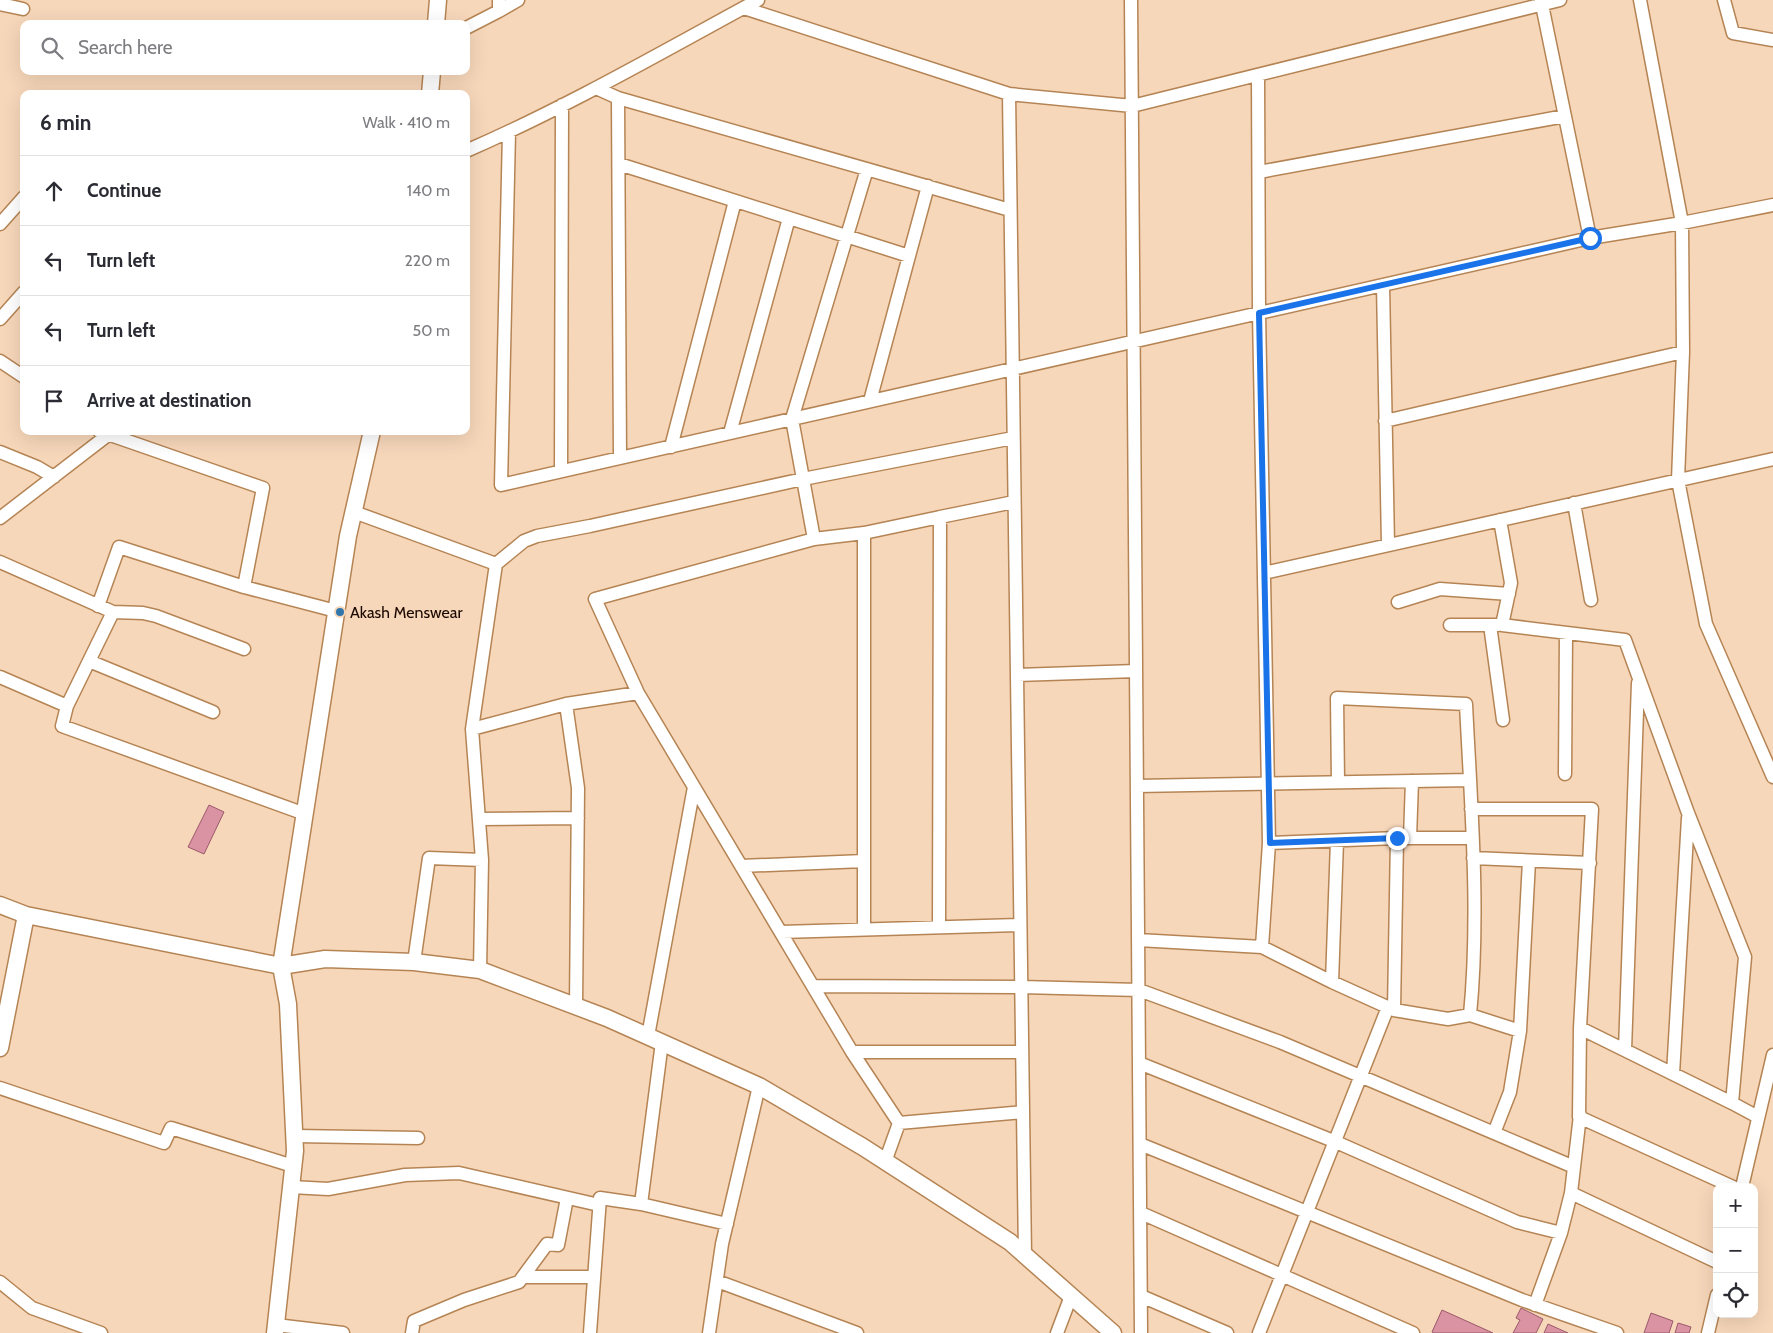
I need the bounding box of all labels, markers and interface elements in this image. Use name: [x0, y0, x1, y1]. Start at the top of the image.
search box: [20, 20, 470, 75]
icon: search: [38, 34, 66, 62]
text: Search here: [78, 36, 172, 59]
text: 6 min: [40, 110, 91, 135]
text: Walk · 410 m: [363, 113, 450, 132]
icon: ahead: [40, 177, 68, 205]
text: Continue: [87, 179, 161, 202]
text: 140 m: [407, 181, 450, 200]
route start: [1579, 227, 1602, 250]
icon: left: [40, 247, 68, 275]
text: Turn left: [87, 249, 155, 272]
text: 220 m: [404, 251, 450, 270]
icon: left: [40, 317, 68, 345]
text: Turn left: [87, 319, 155, 342]
text: 50 m: [413, 321, 450, 340]
icon: arrive: [40, 387, 68, 415]
text: Arrive at destination: [87, 389, 251, 412]
place label: Akash Menswear: [350, 603, 463, 622]
marker: Akash Menswear: [334, 606, 346, 618]
route end: [1386, 827, 1409, 850]
map controls: [1713, 1183, 1758, 1318]
button: +: [1713, 1183, 1758, 1228]
button: −: [1713, 1228, 1758, 1273]
button: locate: [1713, 1273, 1758, 1318]

